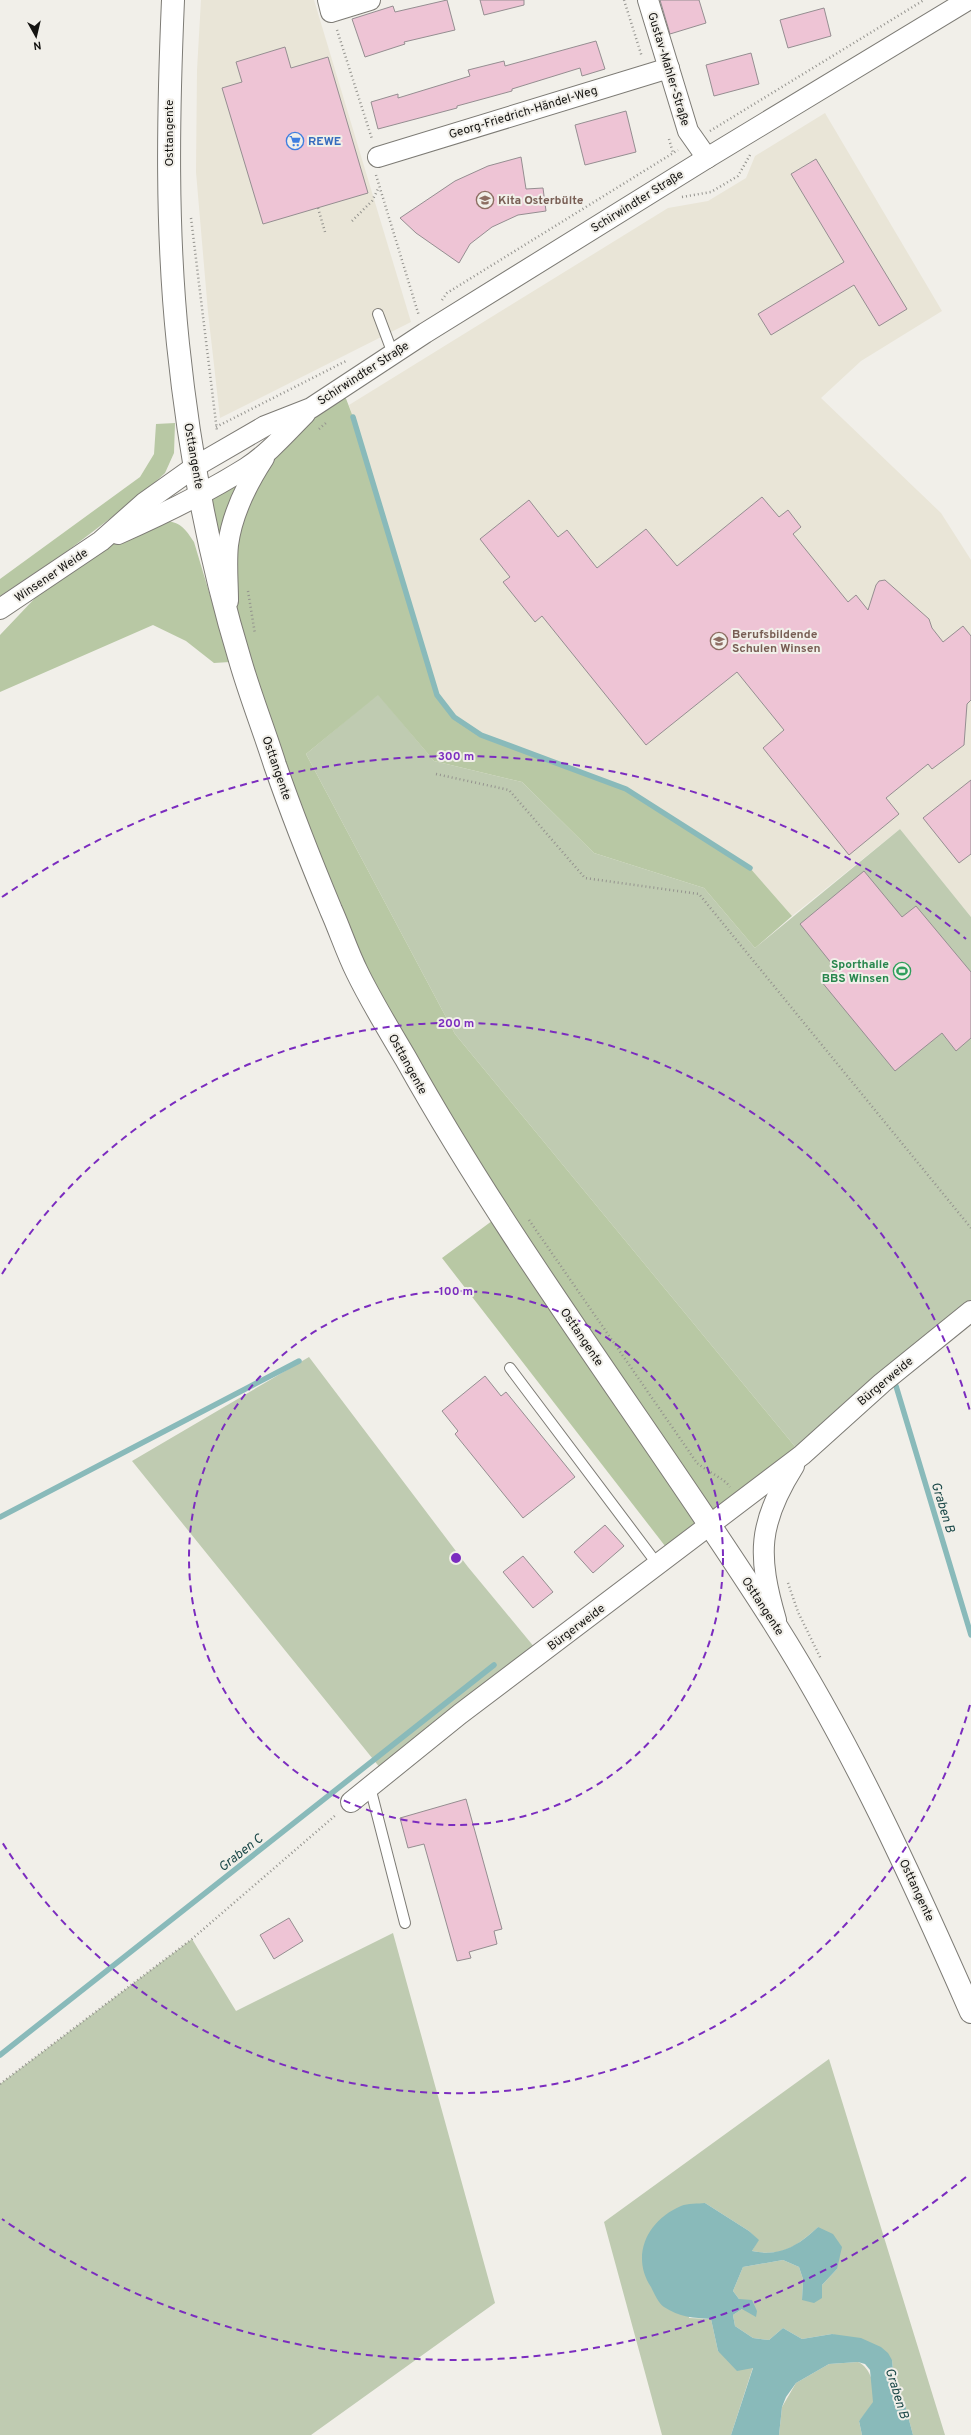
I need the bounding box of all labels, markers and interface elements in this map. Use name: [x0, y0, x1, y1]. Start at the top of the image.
street label: Gustav-Mahler-Straße: [643, 10, 693, 128]
north arrow: [16, 16, 56, 56]
text: N: [32, 37, 42, 52]
street label: Georg-Friedrich-Händel-Weg: [447, 83, 600, 143]
street label: Osttangente: [162, 100, 178, 166]
supermarket icon: REWE: [285, 131, 305, 151]
place label: REWE: [308, 134, 341, 150]
street label: Schirwindter Straße: [588, 167, 687, 237]
school or university icon: Kita Osterbülte: [475, 190, 495, 210]
place label: Kita Osterbülte: [498, 193, 584, 209]
street label: Schirwindter Straße: [315, 338, 412, 409]
street label: Osttangente: [179, 422, 207, 490]
street label: Winsener Weide: [12, 545, 91, 606]
place label: Berufsbildende Schulen Winsen: [732, 627, 821, 657]
school or university icon: Berufsbildende Schulen Winsen: [709, 631, 729, 651]
street label: Osttangente: [258, 734, 295, 803]
text: 300 m: [438, 749, 474, 765]
place label: Sporthalle BBS Winsen: [822, 957, 889, 987]
sports icon: Sporthalle BBS Winsen: [892, 961, 912, 981]
text: 200 m: [438, 1016, 474, 1032]
street label: Osttangente: [384, 1031, 430, 1098]
text: 100 m: [439, 1284, 473, 1300]
street label: Osttangente: [556, 1305, 606, 1370]
street label: Bürgerweide: [854, 1354, 917, 1410]
water label: Graben B: [927, 1480, 958, 1536]
centre of rings: [449, 1551, 463, 1565]
street label: Osttangente: [737, 1574, 787, 1639]
street label: Bürgerweide: [545, 1601, 609, 1655]
water label: Graben C: [216, 1831, 267, 1876]
street label: Osttangente: [895, 1857, 937, 1924]
water label: Graben B: [881, 2366, 912, 2422]

